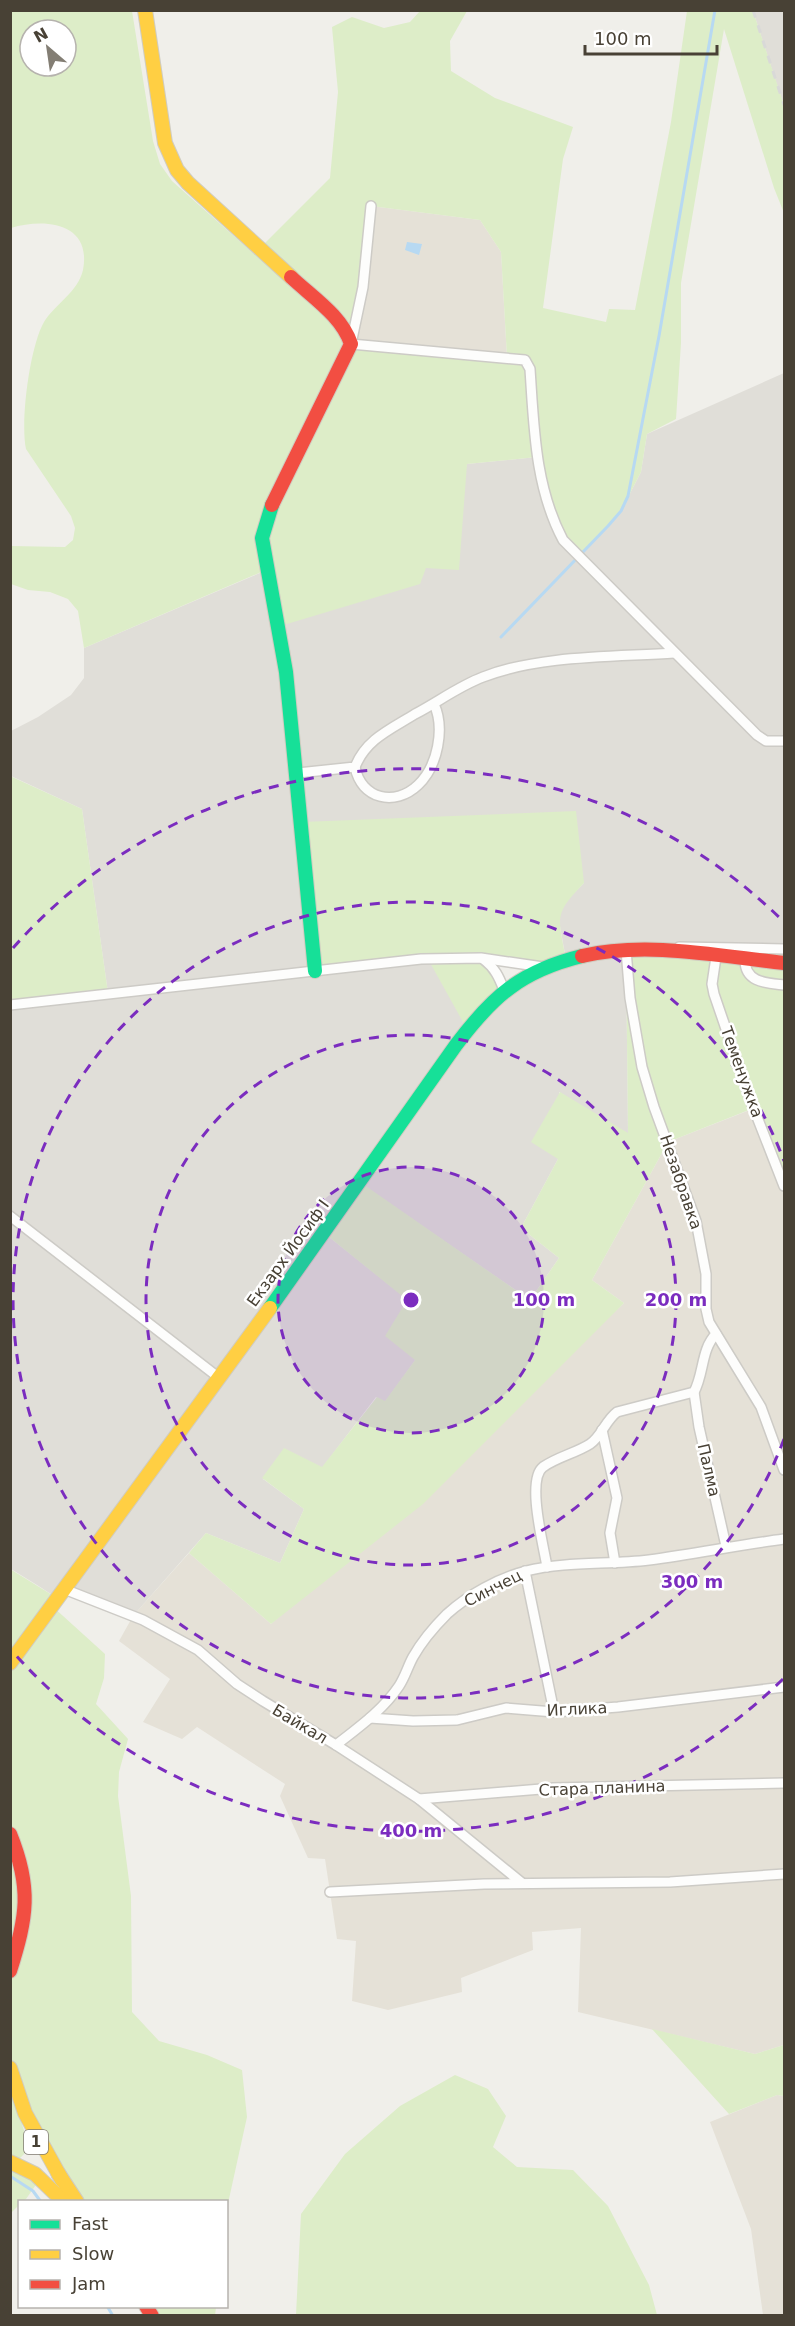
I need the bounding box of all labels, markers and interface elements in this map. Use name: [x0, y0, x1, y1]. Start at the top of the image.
north arrow: [18, 18, 78, 78]
scale bar: [585, 18, 717, 56]
text: N: [31, 24, 51, 47]
text: 100 m: [594, 28, 652, 49]
street label: Теменужка: [716, 1023, 767, 1120]
street label: Незабравка: [656, 1132, 706, 1232]
street label: Екзарх Йосиф I: [243, 1196, 333, 1310]
text: 100 m: [513, 1289, 575, 1310]
text: 200 m: [645, 1289, 707, 1310]
centre of rings: [401, 1290, 421, 1310]
street label: Палма: [694, 1442, 724, 1498]
street label: Синчец: [461, 1565, 525, 1611]
text: 300 m: [661, 1571, 723, 1592]
street label: Иглика: [546, 1698, 608, 1720]
street label: Байкал: [269, 1700, 331, 1748]
street label: Стара планина: [538, 1776, 666, 1800]
text: 400 m: [380, 1820, 442, 1841]
road number: 1: [24, 2130, 48, 2154]
legend: [18, 2200, 228, 2308]
text: Fast: [72, 2213, 108, 2234]
text: Slow: [72, 2243, 114, 2264]
text: Jam: [71, 2273, 106, 2294]

